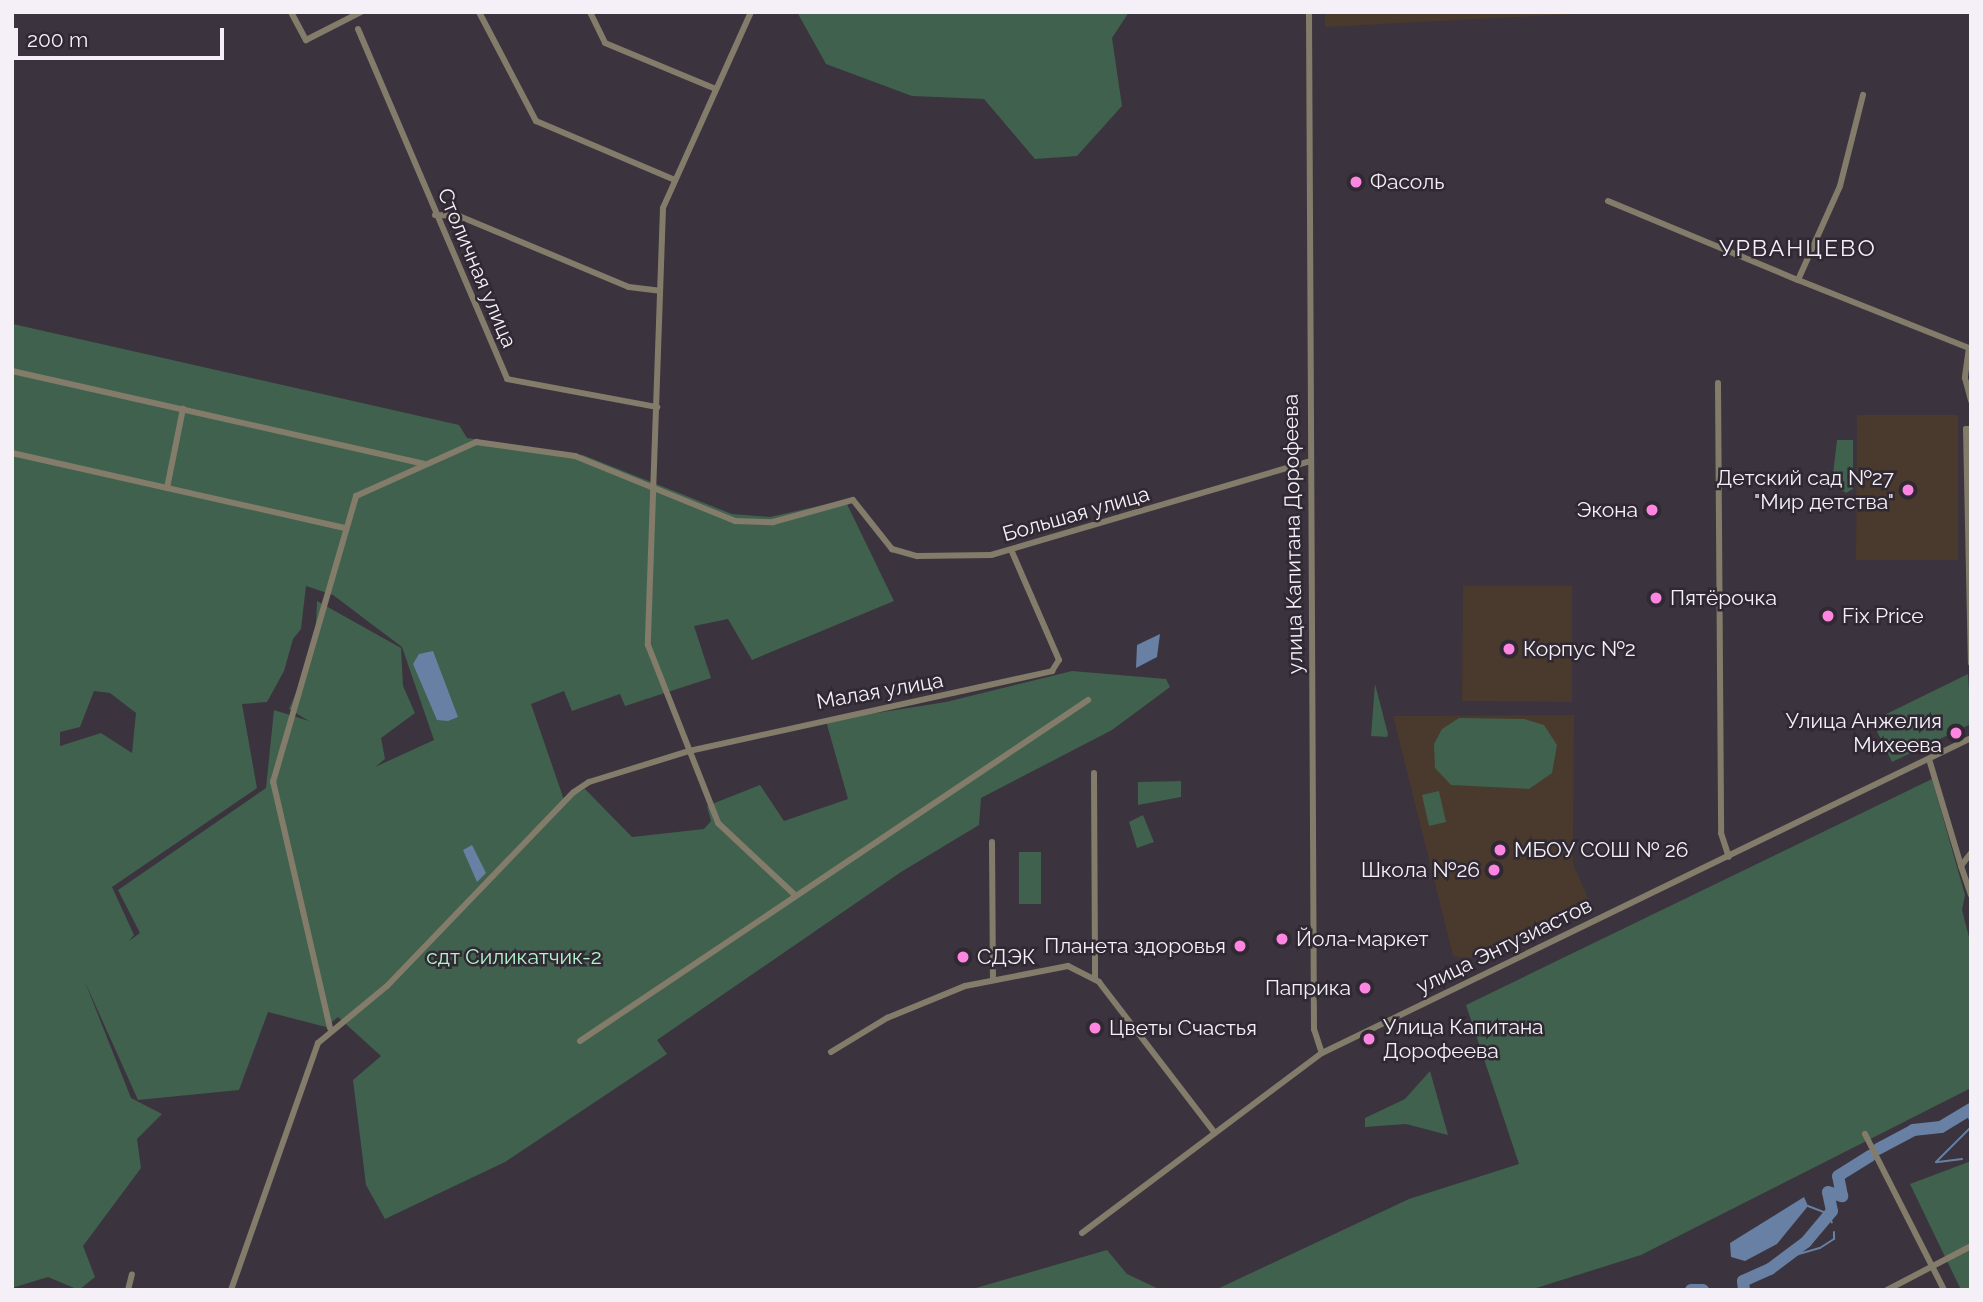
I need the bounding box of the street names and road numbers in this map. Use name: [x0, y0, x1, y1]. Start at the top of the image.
street label: Столичная улица: [432, 184, 522, 352]
street label: улица Капитана Дорофеева: [1278, 394, 1308, 674]
street label: Большая улица: [999, 481, 1153, 547]
street label: Малая улица: [814, 667, 946, 715]
street label: улица Энтузиастов: [1412, 893, 1596, 999]

